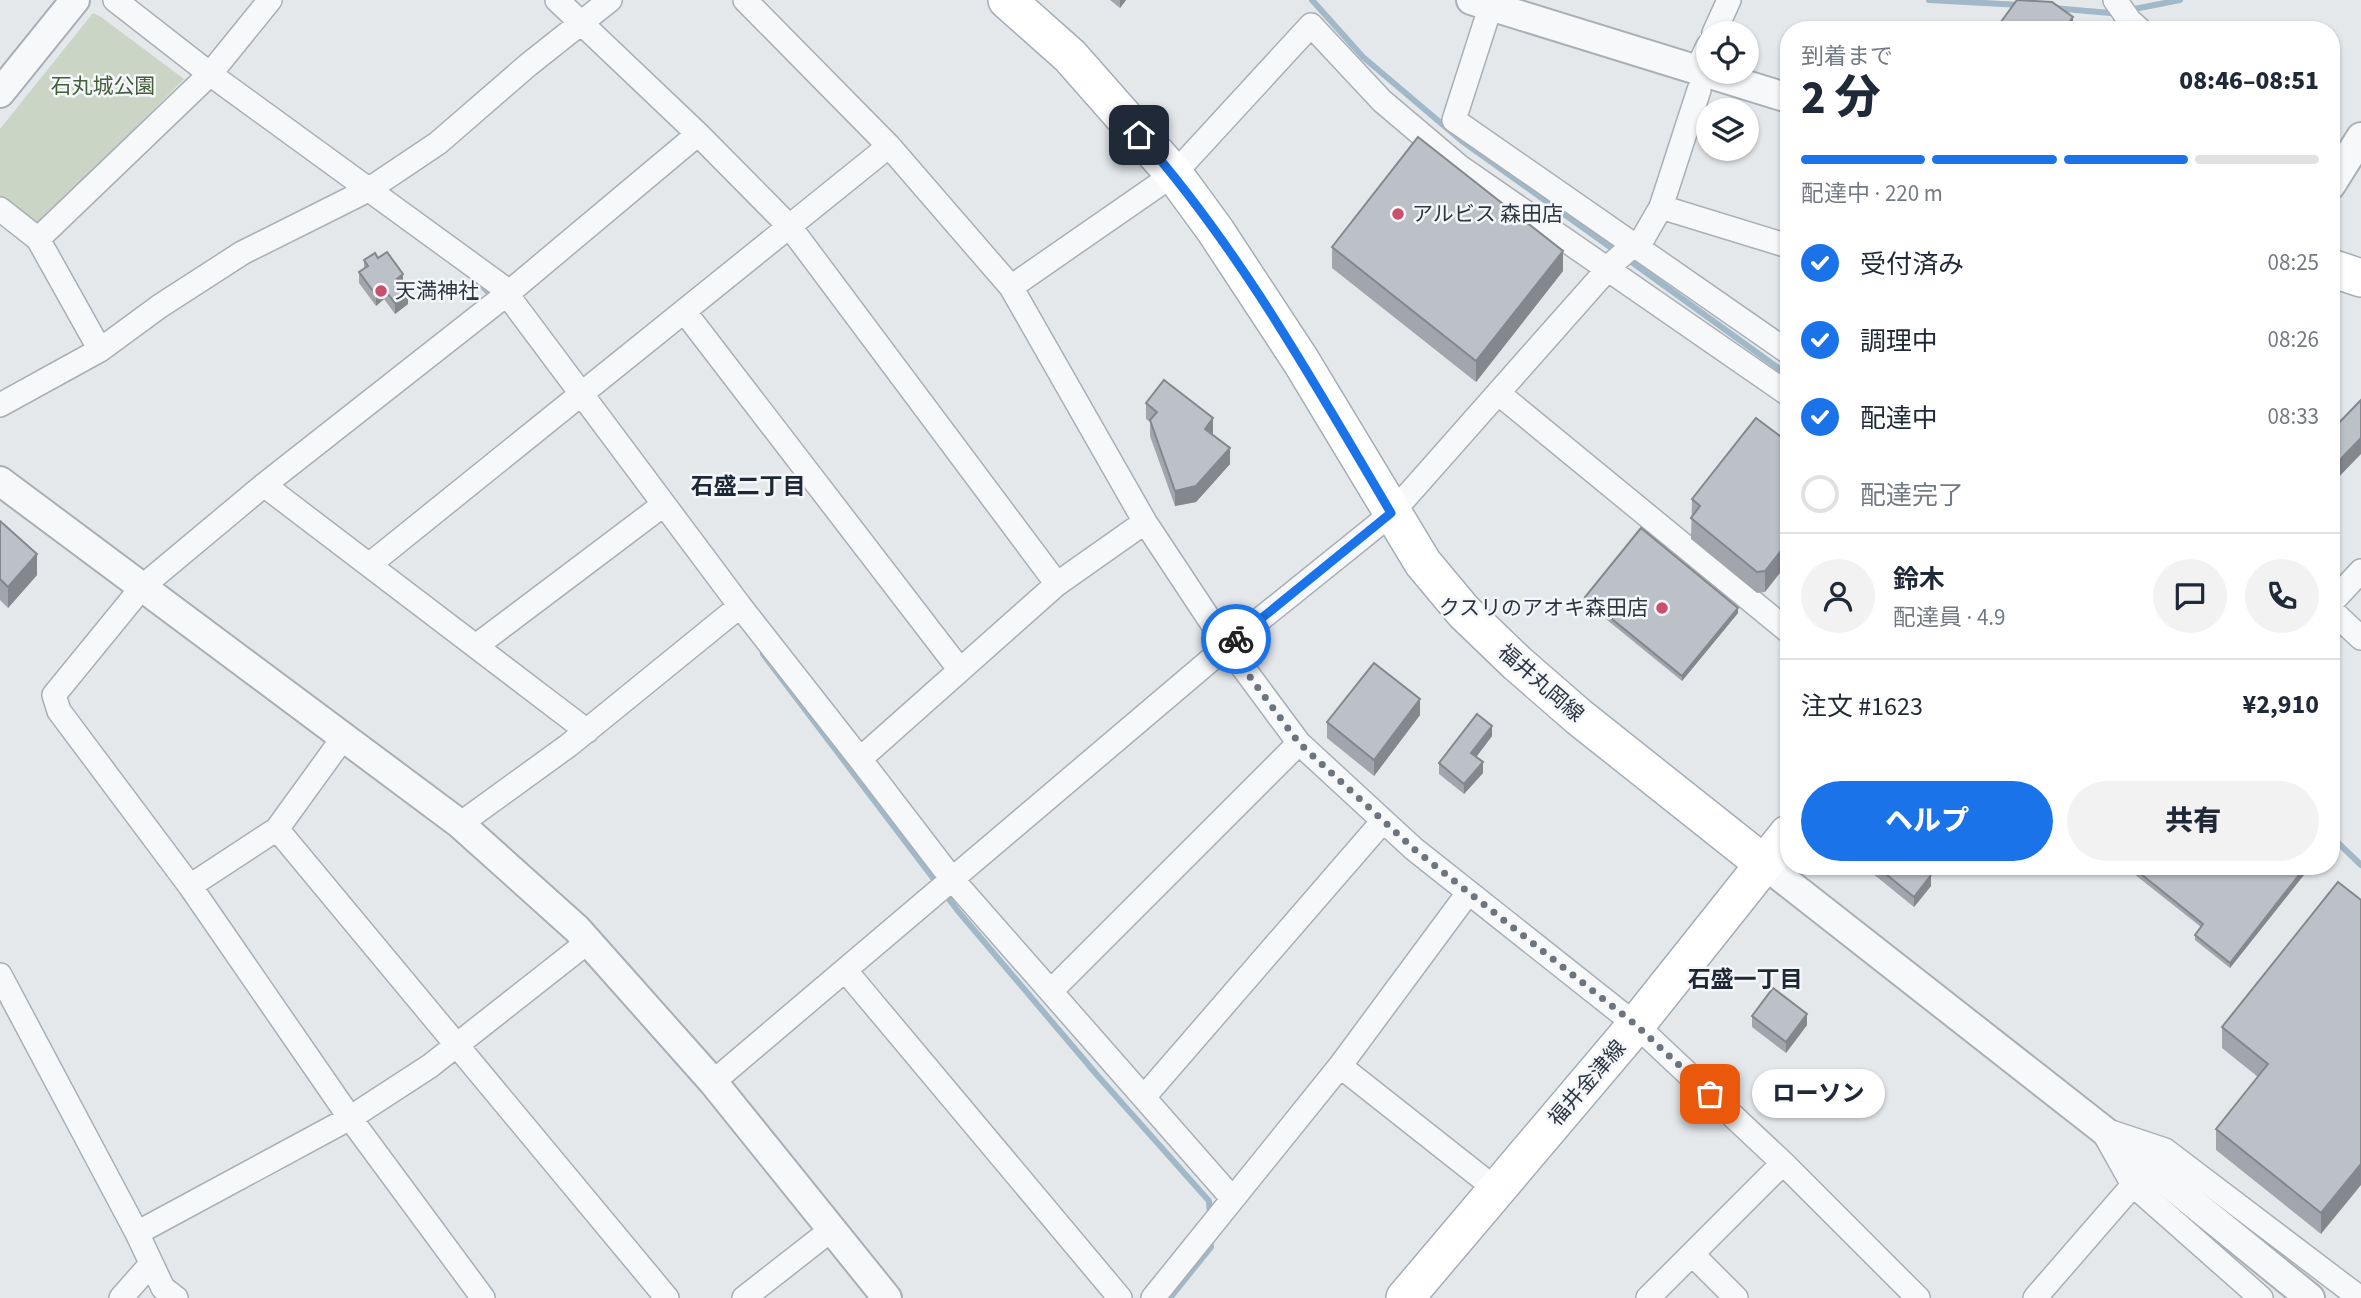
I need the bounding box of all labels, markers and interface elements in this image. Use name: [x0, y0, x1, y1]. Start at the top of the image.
map controls: [1696, 21, 1759, 161]
button: locate: [1696, 21, 1759, 84]
text: 到着まで: [1801, 40, 1893, 73]
text: 08:46–08:51: [2179, 62, 2319, 99]
text: 2 分: [1801, 66, 1881, 131]
park label: 石丸城公園: [51, 71, 156, 101]
button: layers: [1696, 98, 1759, 161]
pin: [1109, 105, 1169, 165]
icon: home: [1120, 116, 1158, 154]
text: 配達中 · 220 m: [1801, 177, 1943, 210]
place label: アルビス 森田店: [1412, 199, 1563, 229]
marker: アルビス 森田店: [1390, 206, 1406, 222]
icon: check: [1801, 244, 1839, 282]
text: 受付済み: [1860, 246, 1964, 283]
text: 08:25: [2268, 246, 2319, 279]
place label: 天満神社: [395, 276, 479, 306]
marker: 天満神社: [373, 283, 389, 299]
icon: check: [1801, 321, 1839, 359]
text: 調理中: [1860, 323, 1938, 360]
text: 08:26: [2268, 323, 2319, 356]
icon: check: [1801, 398, 1839, 436]
text: 配達中: [1860, 400, 1938, 437]
text: 08:33: [2268, 400, 2319, 433]
district label: 石盛二丁目: [691, 470, 806, 503]
text: 配達完了: [1860, 477, 1964, 514]
button: person: [1801, 559, 1875, 633]
button: chat: [2153, 559, 2227, 633]
button: phone: [2245, 559, 2319, 633]
text: 鈴木: [1893, 561, 1945, 598]
place label: クスリのアオキ森田店: [1439, 593, 1648, 623]
marker: クスリのアオキ森田店: [1654, 600, 1670, 616]
text: 配達員 · 4.9: [1893, 601, 2006, 634]
courier: [1201, 604, 1271, 674]
icon: bike: [1217, 620, 1255, 658]
street label: 福井丸岡線: [1492, 637, 1590, 729]
text: ¥2,910: [2243, 686, 2319, 723]
text: 注文 #1623: [1801, 688, 1923, 725]
button: ヘルプ: [1801, 781, 2053, 861]
button: 共有: [2067, 781, 2319, 861]
district label: 石盛一丁目: [1688, 963, 1803, 996]
street label: 福井金津線: [1541, 1034, 1633, 1132]
pin: [1680, 1064, 1740, 1124]
callout: ローソン: [1752, 1070, 1885, 1118]
icon: bag: [1691, 1075, 1729, 1113]
text: ローソン: [1773, 1077, 1865, 1110]

